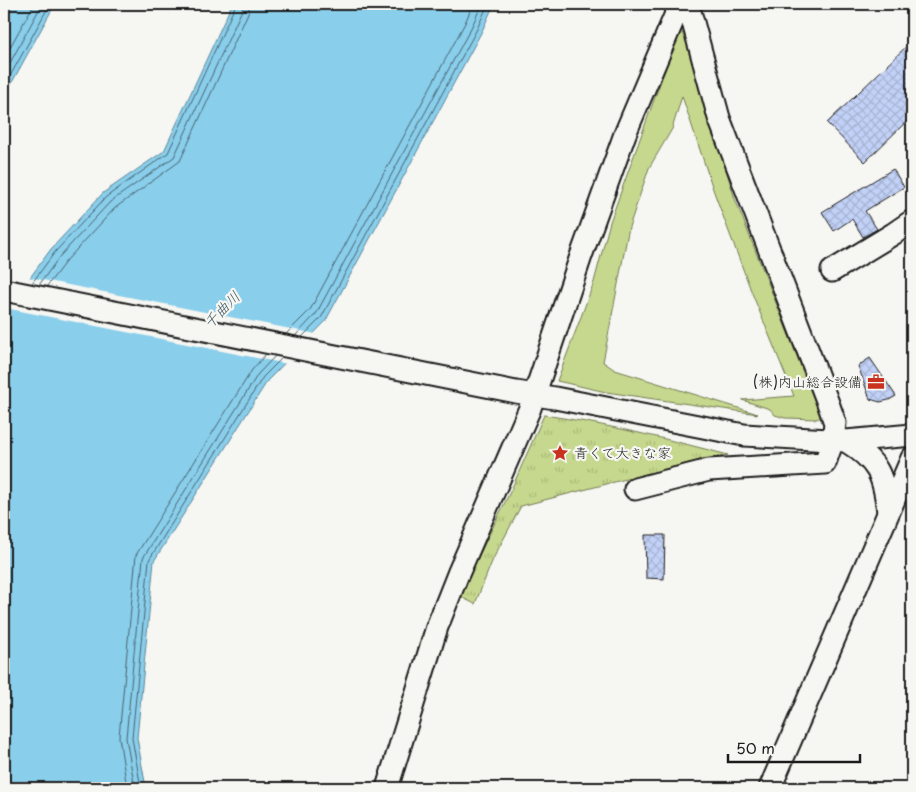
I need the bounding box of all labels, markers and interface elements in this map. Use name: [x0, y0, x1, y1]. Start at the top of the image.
water label: 千曲川: [197, 285, 245, 333]
place label: (株)内山総合設備: [753, 371, 862, 392]
office icon: (株)内山総合設備: [866, 372, 886, 392]
place label: 青くて大きな家: [574, 442, 671, 463]
place icon: 青くて大きな家: [550, 443, 570, 463]
scale bar: [728, 732, 861, 764]
text: 50 m: [736, 736, 775, 759]

